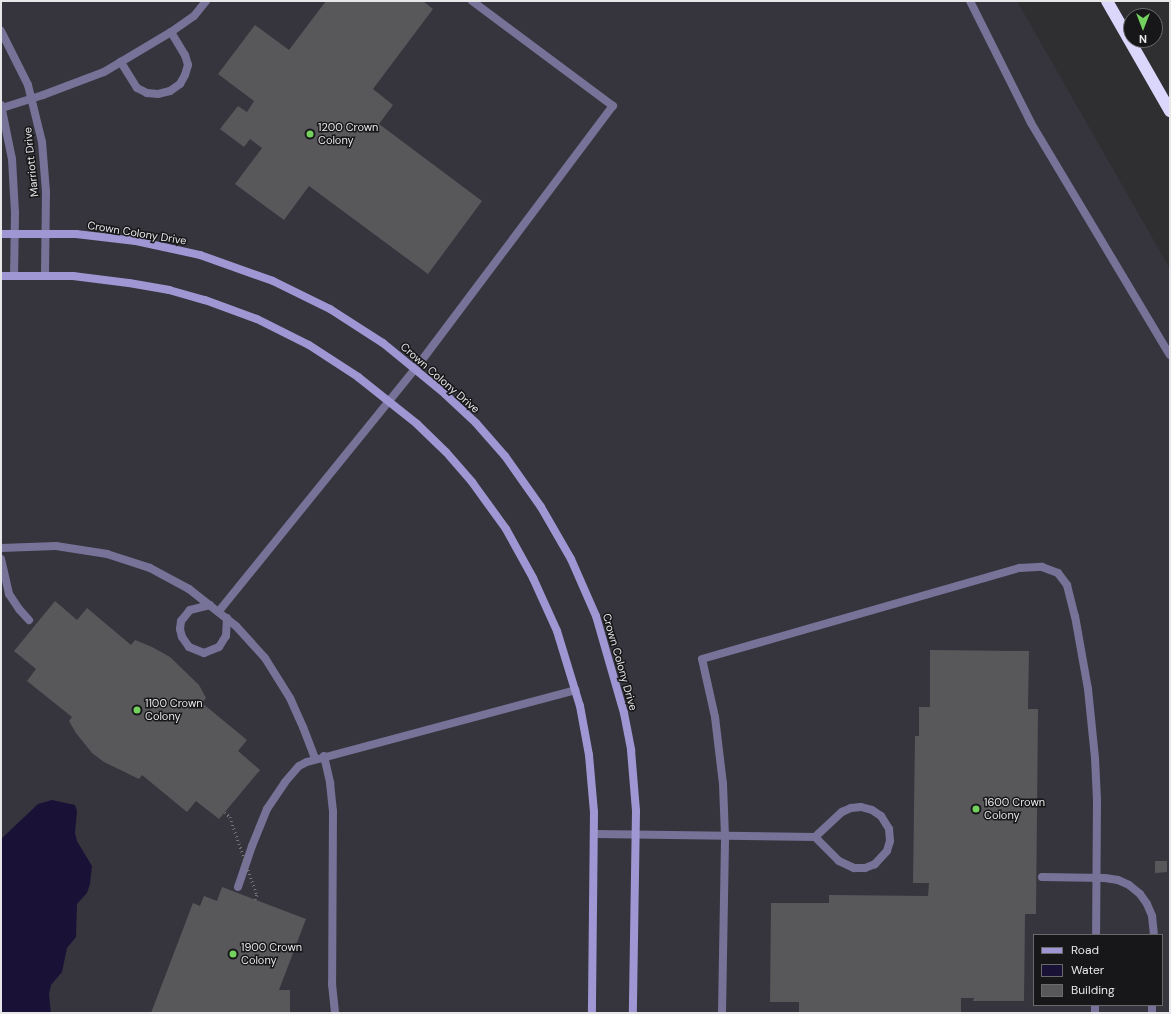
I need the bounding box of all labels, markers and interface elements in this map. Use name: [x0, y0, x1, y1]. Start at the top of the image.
north arrow: [1123, 8, 1163, 48]
text: N: [1139, 32, 1147, 46]
place label: 1200 Crown Colony: [318, 121, 378, 147]
street label: Marriott Drive: [21, 127, 41, 197]
marker: 1200 Crown Colony: [305, 129, 315, 139]
street label: Crown Colony Drive: [86, 219, 188, 247]
street label: Crown Colony Drive: [398, 340, 482, 416]
street label: Crown Colony Drive: [600, 612, 640, 712]
place label: 1100 Crown Colony: [145, 697, 203, 723]
marker: 1100 Crown Colony: [132, 705, 142, 715]
place label: 1600 Crown Colony: [984, 796, 1045, 822]
marker: 1600 Crown Colony: [971, 804, 981, 814]
legend: [1033, 934, 1163, 1006]
place label: 1900 Crown Colony: [241, 941, 302, 967]
text: Road: [1071, 942, 1099, 958]
marker: 1900 Crown Colony: [228, 949, 238, 959]
text: Water: [1071, 962, 1104, 978]
text: Building: [1071, 982, 1115, 998]

